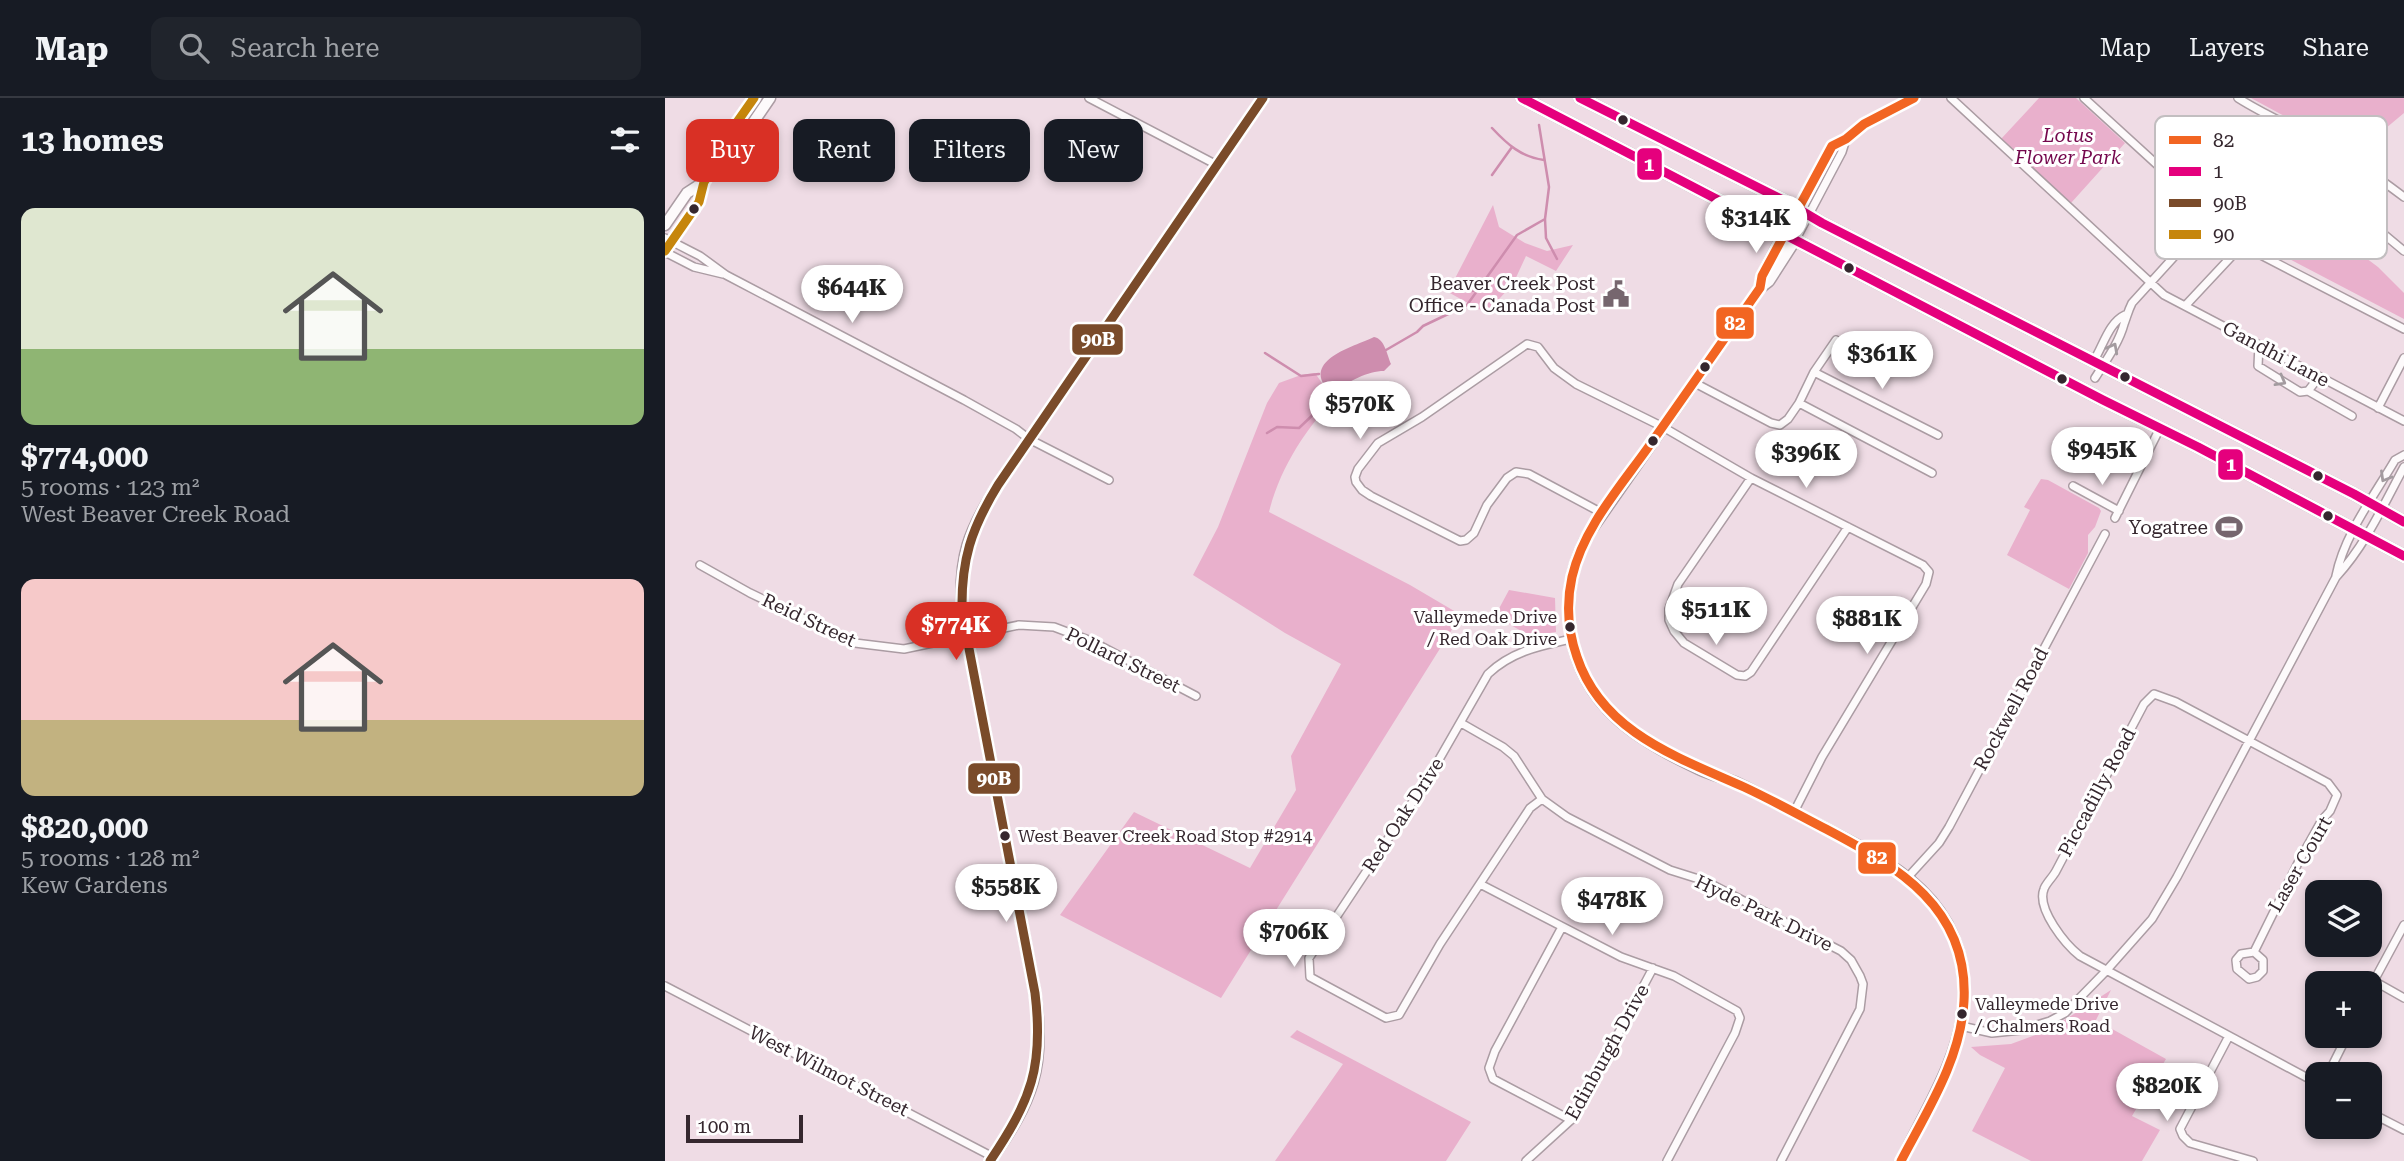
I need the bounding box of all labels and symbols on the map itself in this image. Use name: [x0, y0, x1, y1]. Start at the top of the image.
unlabelled marker: [1616, 113, 1630, 127]
legend: [2155, 116, 2387, 259]
park label: Lotus Flower Park: [2014, 124, 2122, 169]
text: 82: [2213, 129, 2234, 152]
line badge: 1: [1636, 147, 1663, 181]
text: 1: [1644, 153, 1655, 176]
text: 1: [2213, 160, 2224, 183]
text: 90B: [2213, 192, 2247, 215]
pin: $314K: [1707, 195, 1805, 255]
unlabelled marker: [687, 202, 701, 216]
text: 90: [2213, 223, 2234, 246]
unlabelled marker: [1842, 261, 1856, 275]
pin: $644K: [803, 266, 901, 325]
place label: Beaver Creek Post Office - Canada Post: [1409, 272, 1595, 317]
public building icon: Beaver Creek Post Office - Canada Post: [1601, 279, 1631, 309]
line badge: 82: [1715, 306, 1755, 340]
text: 82: [1724, 312, 1746, 335]
street label: Gandhi Lane: [2219, 316, 2333, 392]
line badge: 90B: [1071, 323, 1124, 356]
text: 90B: [1081, 328, 1115, 351]
pin: $361K: [1833, 331, 1931, 391]
one-way arrow: [2104, 343, 2118, 355]
unlabelled marker: [1698, 360, 1712, 374]
unlabelled marker: [2118, 370, 2132, 384]
unlabelled marker: [2055, 372, 2069, 386]
one-way arrow: [2273, 373, 2286, 386]
pin: $570K: [1311, 382, 1409, 441]
pin: $945K: [2053, 428, 2151, 487]
pin: $396K: [1757, 430, 1855, 490]
unlabelled marker: [1646, 434, 1660, 448]
line badge: 1: [2217, 448, 2244, 481]
text: 1: [2226, 453, 2237, 476]
unlabelled marker: [2311, 469, 2325, 483]
one-way arrow: [2380, 470, 2393, 483]
unlabelled marker: [2321, 509, 2335, 523]
sports icon: Yogatree: [2214, 512, 2244, 542]
place label: Yogatree: [2129, 516, 2208, 539]
street label: Reid Street: [758, 588, 860, 652]
pin: $511K: [1667, 588, 1765, 647]
pin: $881K: [1818, 596, 1916, 656]
pin: $774K: [907, 602, 1005, 662]
place label: Valleymede Drive / Red Oak Drive: [1413, 607, 1557, 649]
marker: Valleymede Drive / Red Oak Drive: [1563, 620, 1577, 634]
street label: Pollard Street: [1062, 622, 1184, 698]
street label: Rockwell Road: [1969, 644, 2053, 774]
street label: Piccadilly Road: [2053, 724, 2141, 860]
street label: Red Oak Drive: [1357, 753, 1449, 877]
line badge: 90B: [967, 762, 1021, 795]
text: 90B: [977, 767, 1011, 790]
street label: Laser Court: [2263, 812, 2337, 916]
place label: West Beaver Creek Road Stop #2914: [1018, 826, 1313, 846]
marker: West Beaver Creek Road Stop #2914: [998, 829, 1012, 843]
line badge: 82: [1857, 841, 1897, 875]
text: 82: [1866, 846, 1888, 869]
pin: $558K: [957, 864, 1055, 924]
street label: Hyde Park Drive: [1691, 870, 1837, 956]
pin: $478K: [1563, 878, 1661, 937]
pin: $706K: [1245, 910, 1343, 969]
street label: Edinburgh Drive: [1560, 980, 1654, 1124]
place label: Valleymede Drive / Chalmers Road: [1974, 994, 2119, 1036]
marker: Valleymede Drive / Chalmers Road: [1955, 1007, 1969, 1021]
street label: West Wilmot Street: [745, 1021, 913, 1121]
pin: $820K: [2118, 1063, 2216, 1123]
scale bar: [686, 1112, 803, 1144]

